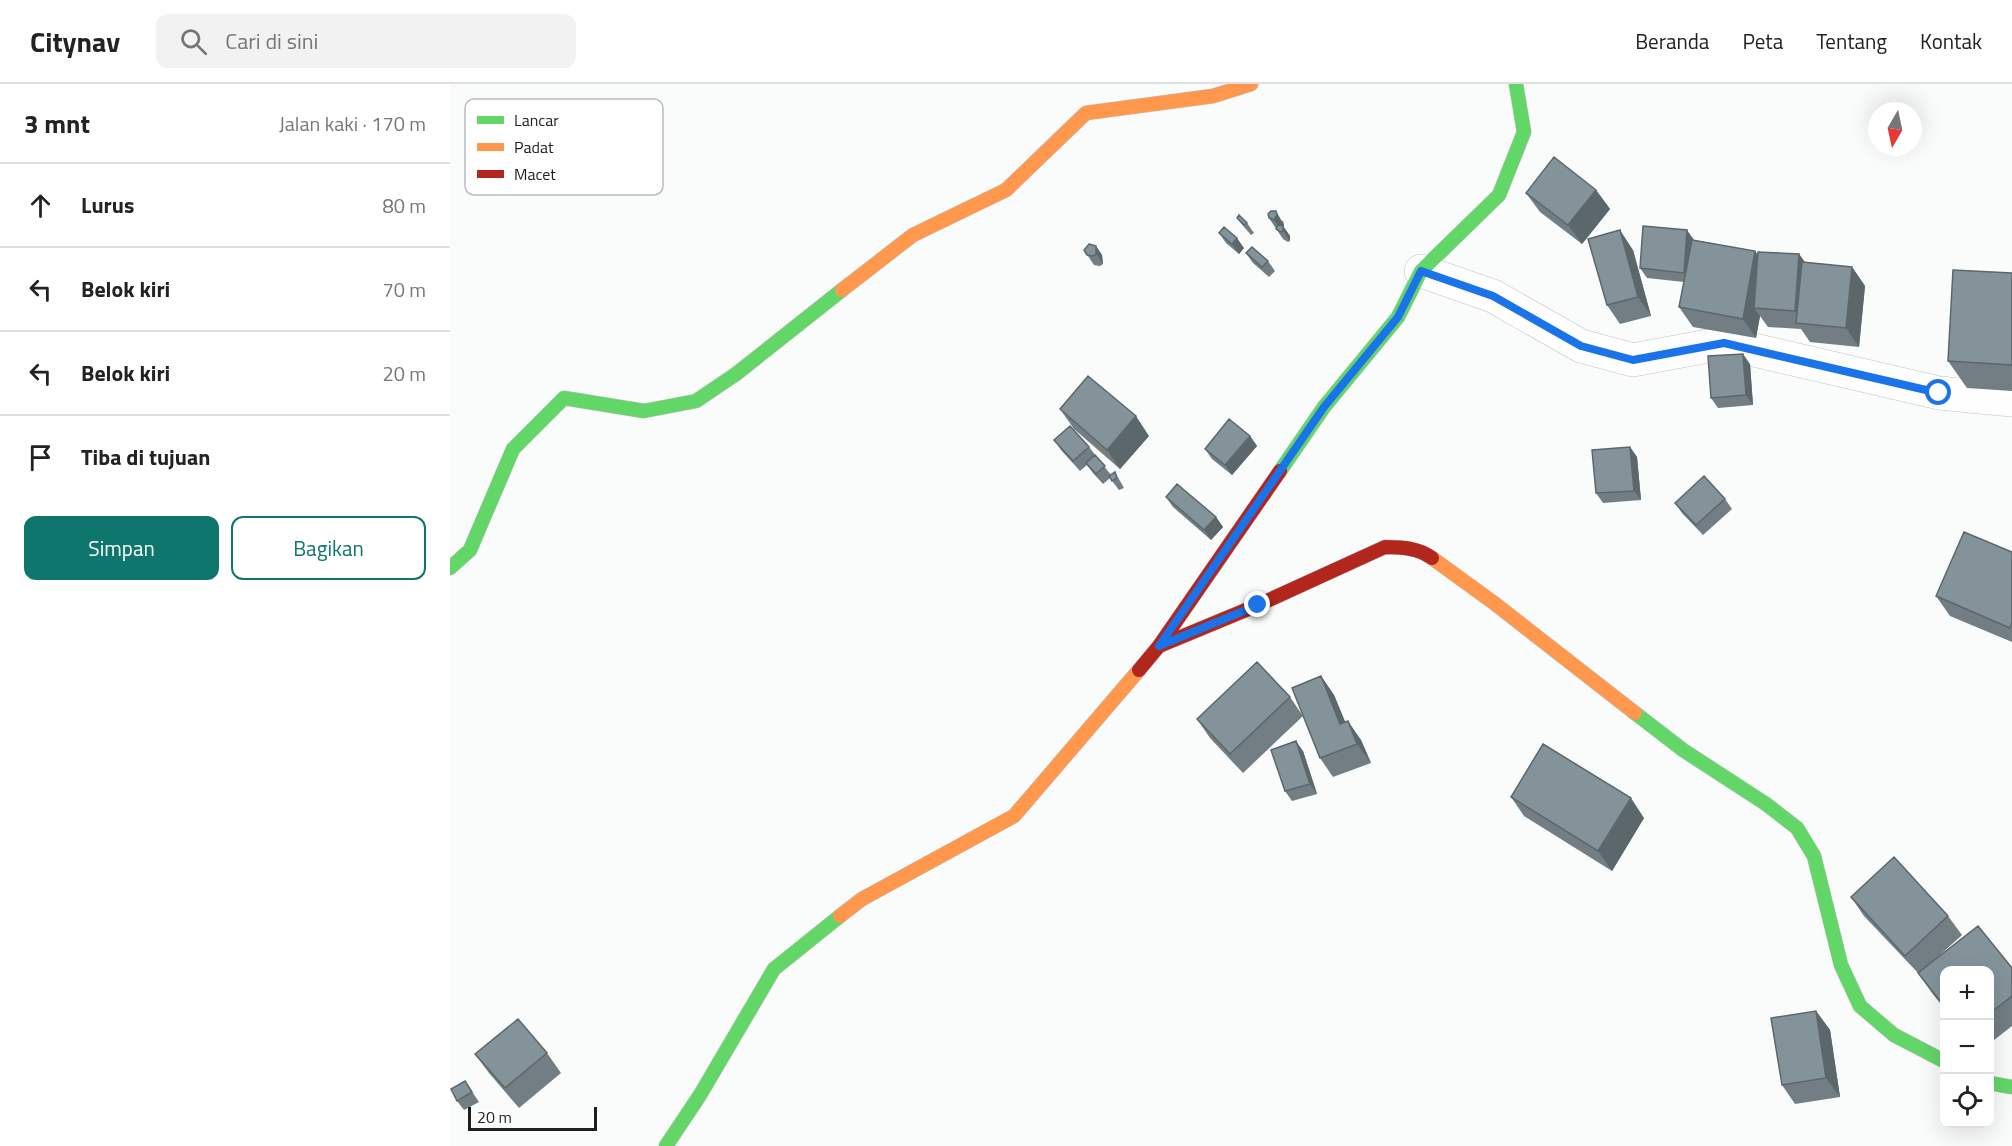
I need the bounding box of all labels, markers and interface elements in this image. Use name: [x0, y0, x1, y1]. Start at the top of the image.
search box: [156, 14, 576, 68]
text: Citynav: [30, 20, 120, 63]
text: Cari di sini: [225, 24, 318, 58]
icon: search: [177, 25, 210, 58]
text: Beranda: [1635, 25, 1709, 57]
text: Peta: [1742, 25, 1783, 57]
text: Tentang: [1816, 25, 1887, 57]
text: Kontak: [1920, 25, 1982, 57]
legend: [465, 99, 663, 195]
north arrow: [1868, 102, 1922, 156]
text: 3 mnt: [24, 104, 90, 143]
text: Jalan kaki · 170 m: [279, 108, 426, 139]
text: Lancar: [514, 108, 559, 132]
text: Padat: [514, 135, 554, 159]
text: Macet: [514, 162, 556, 186]
text: Lurus: [81, 188, 134, 222]
icon: ahead: [24, 189, 57, 222]
text: 80 m: [382, 190, 426, 221]
text: Belok kiri: [81, 272, 170, 306]
icon: left: [24, 273, 57, 306]
text: 70 m: [382, 274, 426, 305]
text: Belok kiri: [81, 356, 170, 390]
icon: left: [24, 357, 57, 390]
text: 20 m: [382, 358, 426, 389]
route start: [1925, 379, 1951, 405]
text: Tiba di tujuan: [81, 440, 210, 474]
icon: arrive: [24, 441, 57, 474]
button: Simpan: [24, 516, 219, 580]
button: Bagikan: [231, 516, 426, 580]
route end: [1244, 591, 1270, 617]
map controls: [1940, 966, 1994, 1128]
button: +: [1940, 966, 1994, 1020]
button: −: [1940, 1020, 1994, 1074]
button: locate: [1940, 1074, 1994, 1128]
scale bar: [468, 1104, 597, 1132]
text: 20 m: [477, 1105, 512, 1129]

